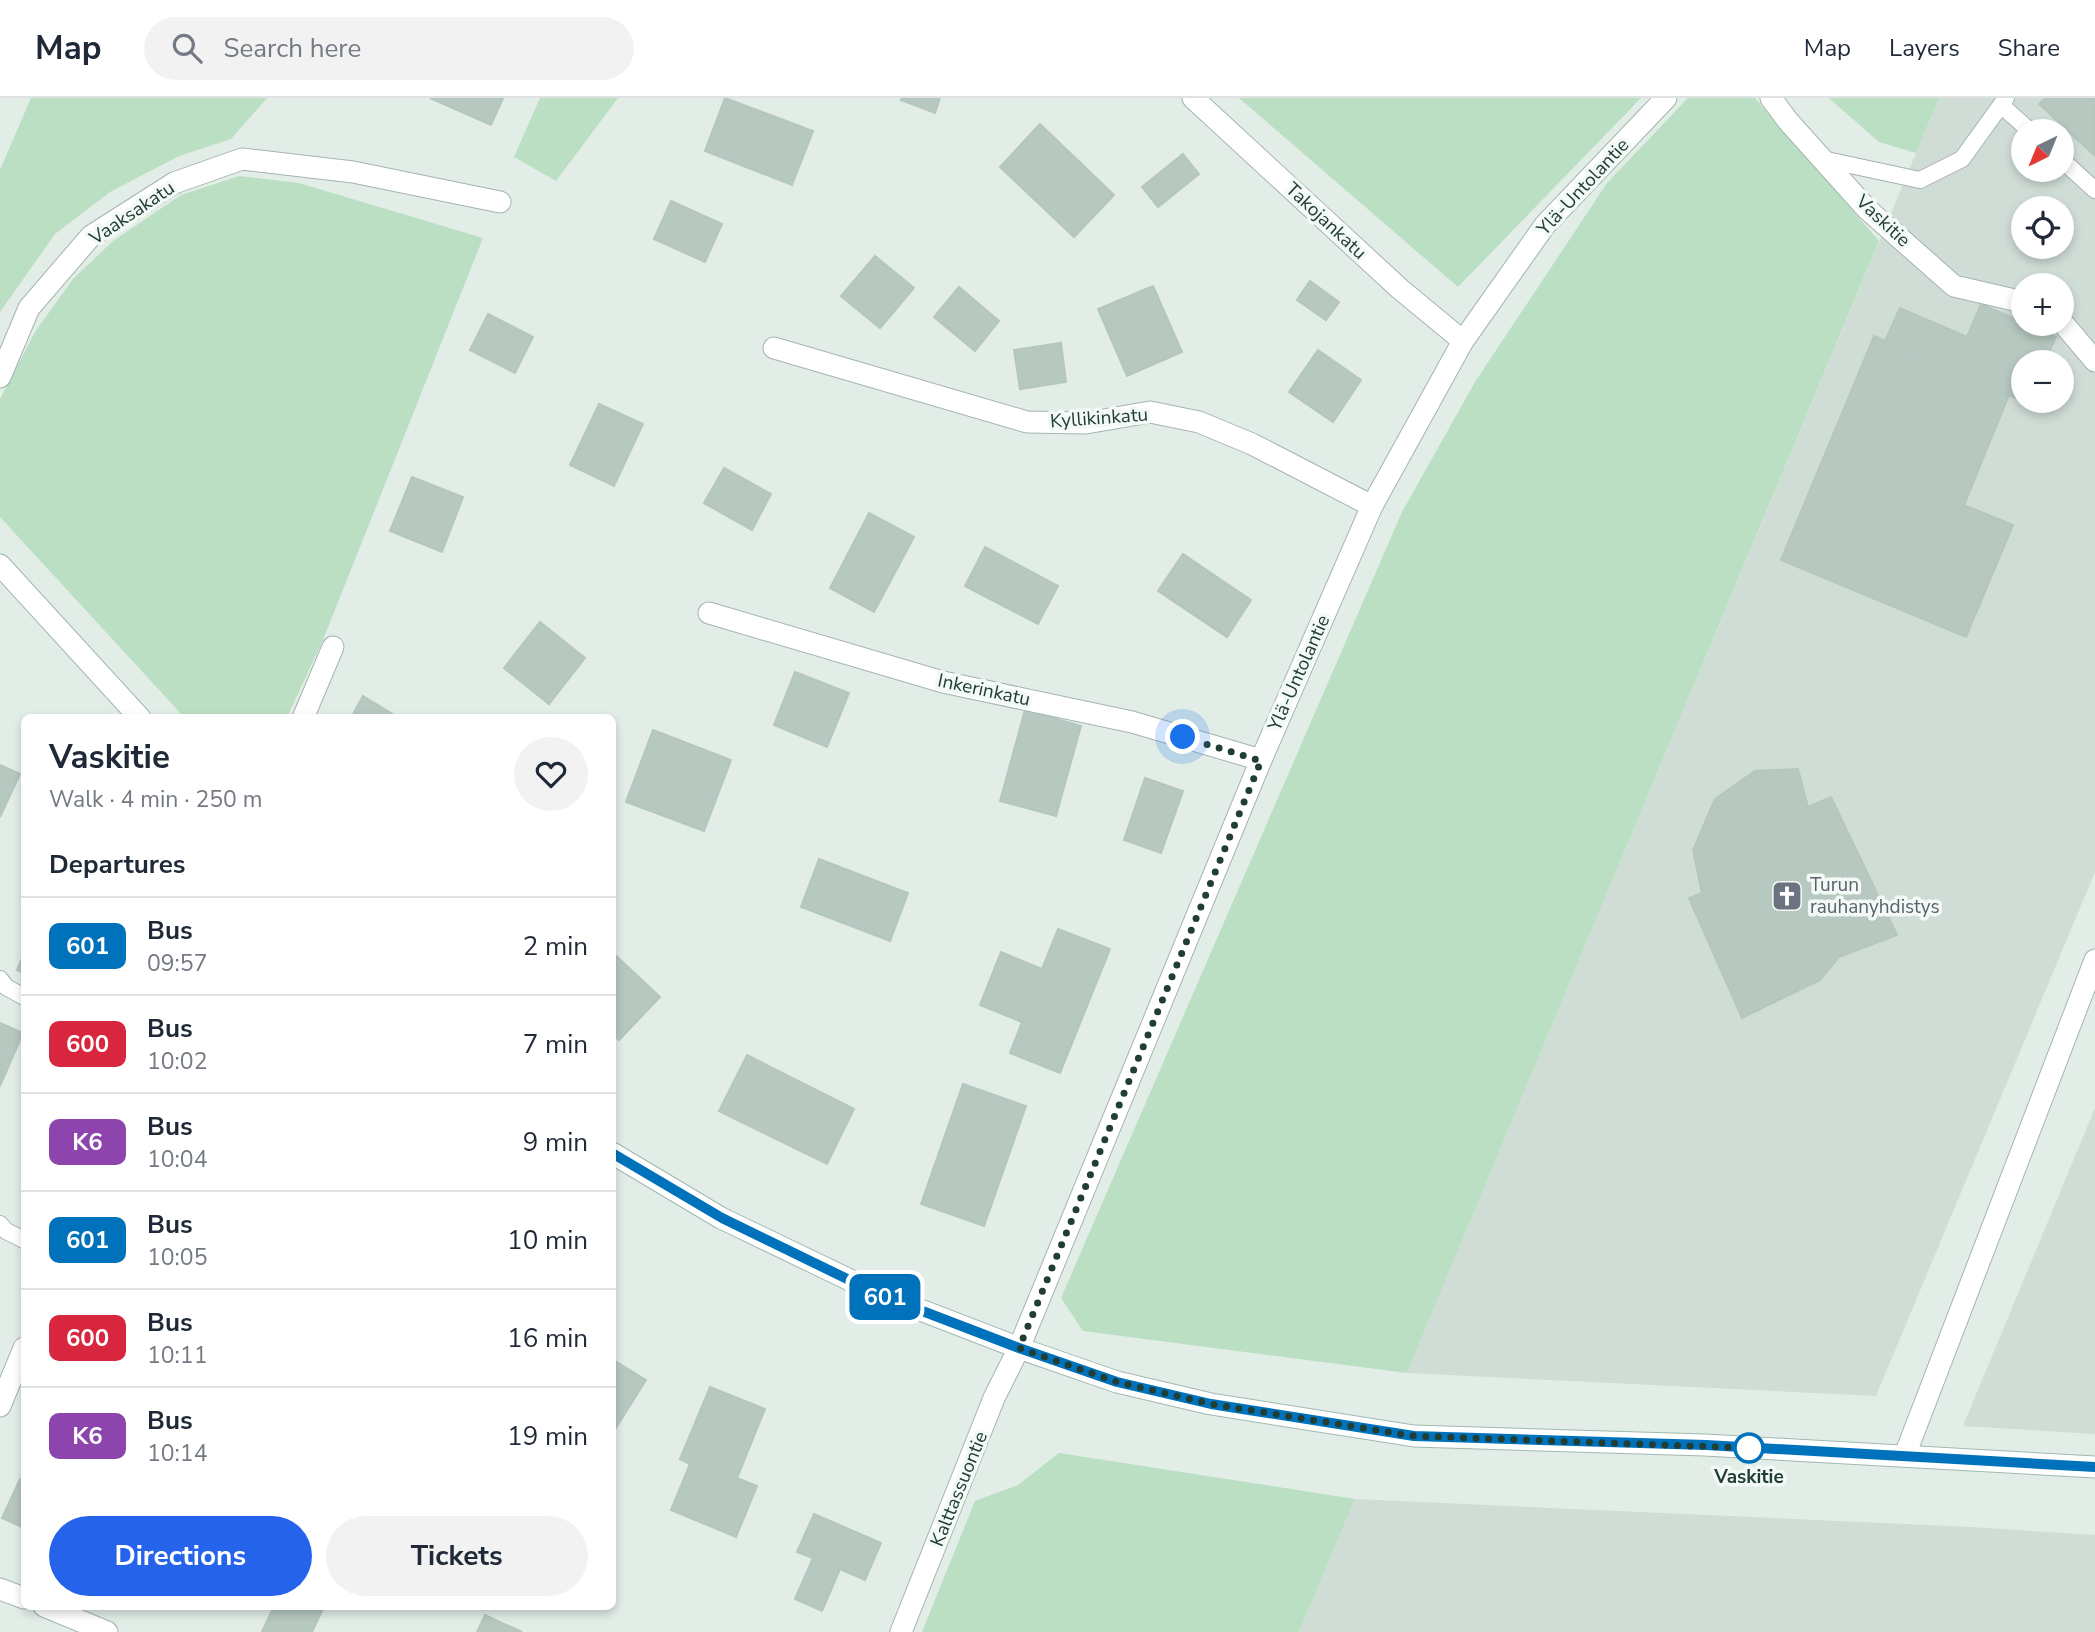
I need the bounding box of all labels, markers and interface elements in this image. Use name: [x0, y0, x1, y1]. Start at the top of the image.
search box: [144, 17, 634, 80]
text: Map: [35, 26, 102, 71]
icon: search: [168, 29, 206, 67]
text: Search here: [224, 31, 361, 66]
text: Map: [1804, 32, 1851, 64]
text: Layers: [1889, 32, 1960, 64]
text: Share: [1998, 32, 2060, 64]
north arrow: [2011, 119, 2074, 182]
map controls: [2011, 119, 2074, 413]
street label: Ylä-Untolantie: [1530, 133, 1635, 242]
street label: Vaaksakatu: [83, 175, 180, 252]
street label: Takojankatu: [1280, 177, 1372, 265]
street label: Vaskitie: [1849, 188, 1916, 253]
button: locate: [2011, 196, 2074, 259]
button: +: [2011, 273, 2074, 336]
button: −: [2011, 350, 2074, 413]
street label: Kyllikinkatu: [1049, 402, 1149, 434]
street label: Ylä-Untolantie: [1261, 611, 1336, 736]
street label: Inkerinkatu: [935, 668, 1033, 712]
your location: [1165, 719, 1200, 754]
text: Vaskitie: [49, 735, 170, 780]
button: heart: [514, 737, 588, 811]
text: Walk · 4 min · 250 m: [49, 784, 262, 815]
text: Departures: [49, 847, 185, 882]
place label: Turun rauhanyhdistys: [1810, 872, 1940, 920]
church icon: Turun rauhanyhdistys: [1770, 879, 1804, 913]
text: Bus: [147, 913, 193, 948]
text: 2 min: [523, 929, 588, 964]
text: 601: [66, 930, 109, 962]
text: 09:57: [147, 948, 207, 979]
text: Bus: [147, 1011, 193, 1046]
text: 7 min: [523, 1027, 588, 1062]
text: 600: [66, 1028, 109, 1060]
text: 10:02: [147, 1046, 207, 1077]
text: Bus: [147, 1109, 193, 1144]
text: 9 min: [523, 1125, 588, 1160]
text: K6: [72, 1126, 103, 1158]
text: 10:04: [147, 1144, 207, 1175]
text: Bus: [147, 1207, 193, 1242]
text: 10 min: [507, 1223, 588, 1258]
text: 601: [66, 1224, 109, 1256]
text: 10:05: [147, 1242, 207, 1273]
line badge: 601: [845, 1274, 925, 1320]
text: 601: [863, 1281, 907, 1313]
text: Bus: [147, 1305, 193, 1340]
text: 16 min: [507, 1321, 588, 1356]
text: 600: [66, 1322, 109, 1354]
text: 10:11: [147, 1340, 207, 1371]
text: Bus: [147, 1403, 193, 1438]
text: 19 min: [507, 1419, 588, 1454]
text: K6: [72, 1420, 103, 1452]
street label: Kalttassuontie: [924, 1428, 994, 1550]
marker: Vaskitie: [1734, 1433, 1764, 1463]
text: 10:14: [147, 1438, 207, 1469]
place label: Vaskitie: [1713, 1464, 1784, 1490]
button: Directions: [49, 1516, 312, 1596]
button: Tickets: [326, 1516, 588, 1596]

